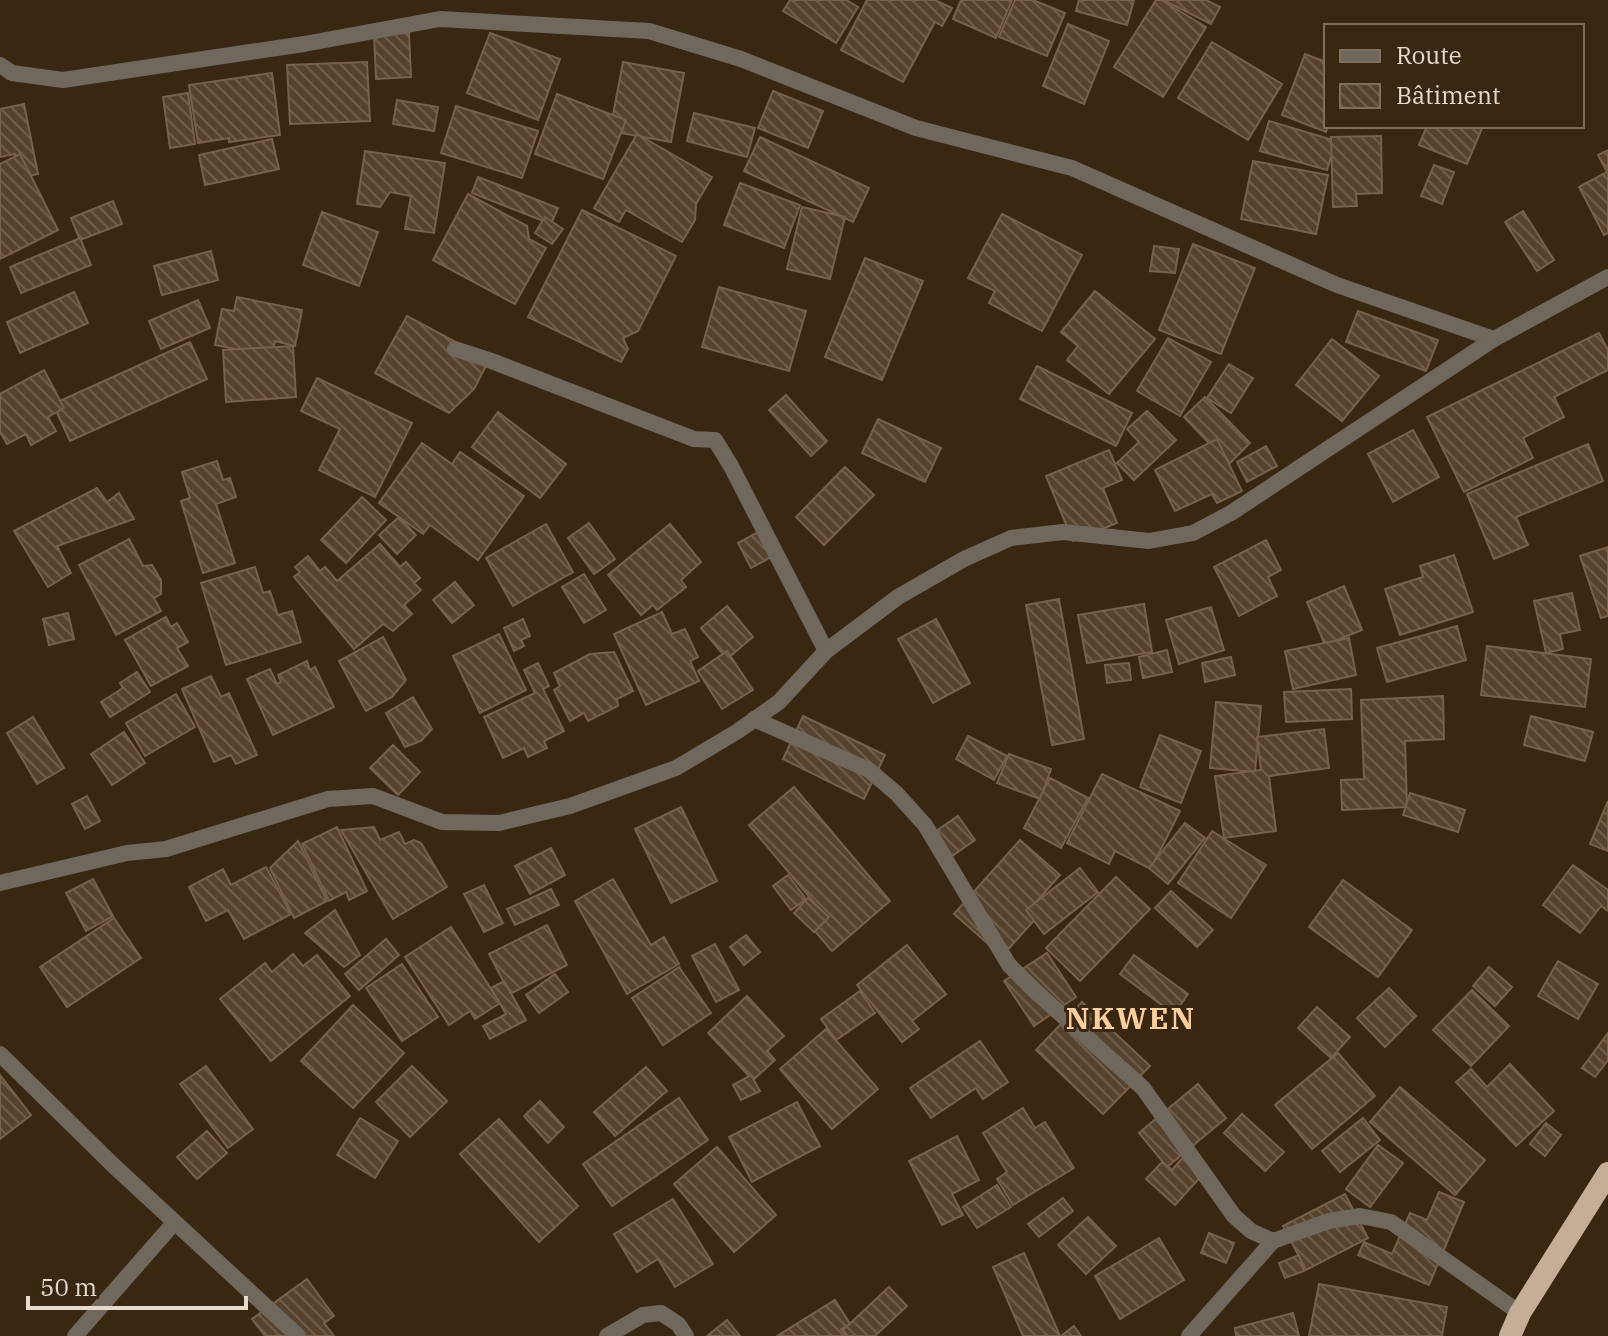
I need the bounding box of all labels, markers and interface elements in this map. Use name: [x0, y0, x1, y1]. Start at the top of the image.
legend: [1324, 24, 1584, 128]
text: Route: [1396, 39, 1462, 71]
text: Bâtiment: [1396, 79, 1501, 111]
district label: NKWEN: [1066, 998, 1196, 1037]
scale bar: [28, 1260, 246, 1310]
text: 50 m: [40, 1271, 97, 1303]

